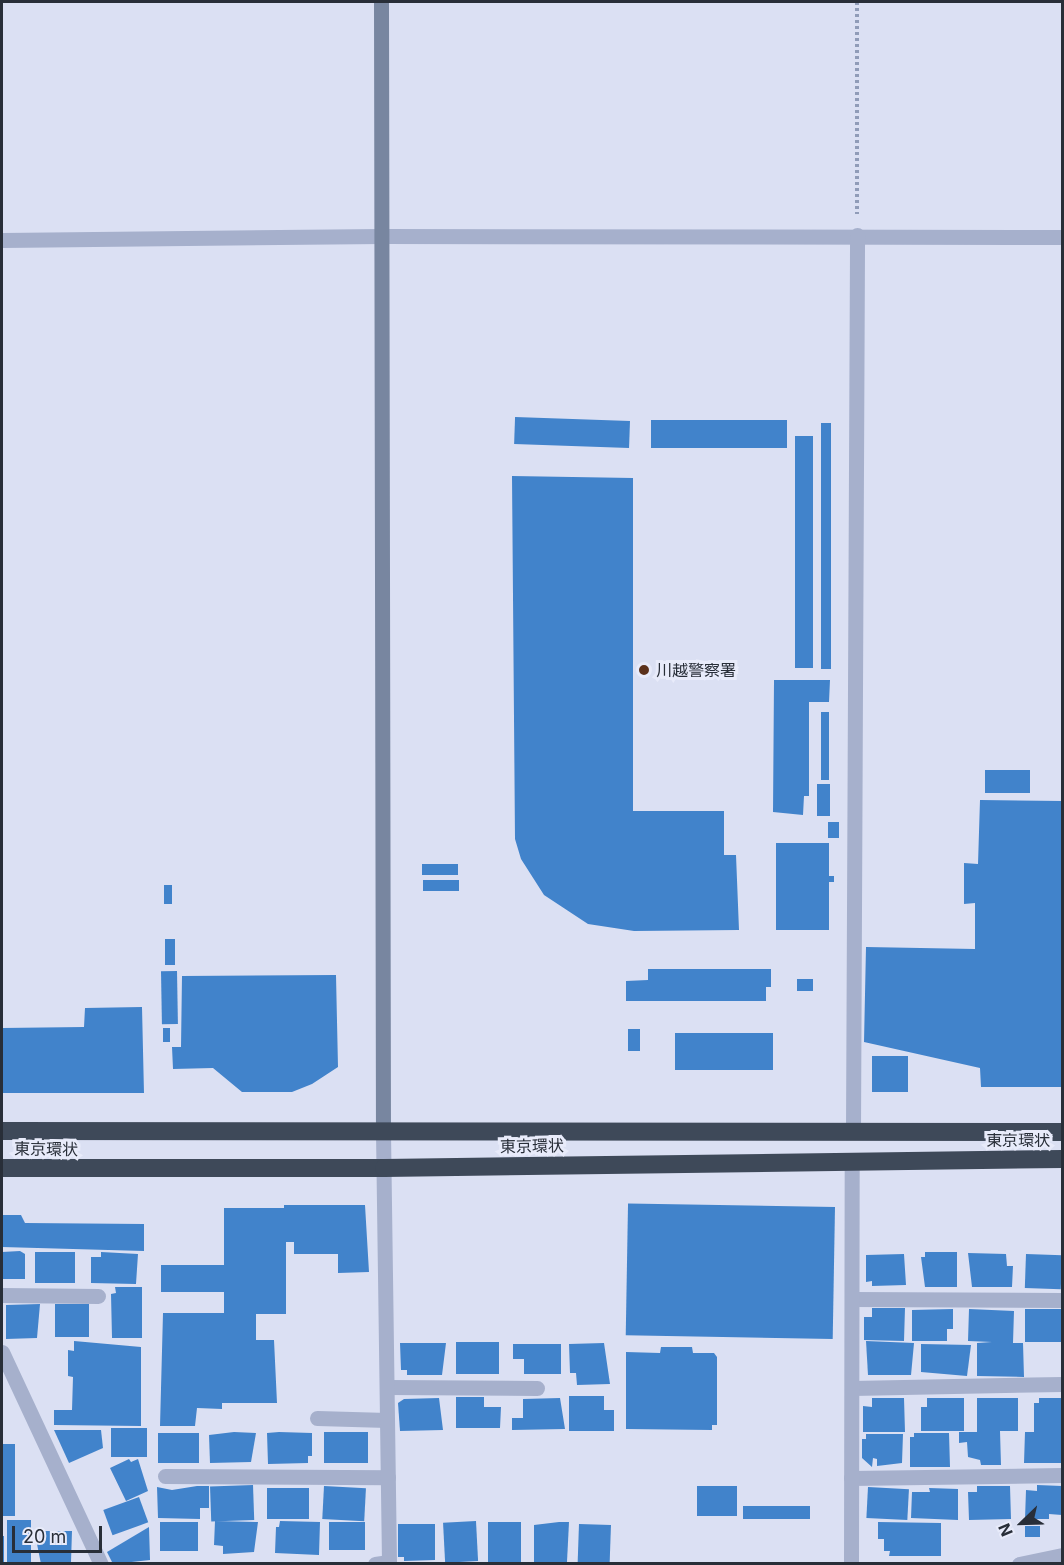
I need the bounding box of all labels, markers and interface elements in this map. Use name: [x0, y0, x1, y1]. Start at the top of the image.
place label: 川越警察署: [656, 660, 736, 680]
marker: 川越警察署: [637, 663, 651, 677]
street label: 東京環状: [986, 1130, 1050, 1150]
street label: 東京環状: [500, 1136, 564, 1156]
street label: 東京環状: [14, 1139, 78, 1159]
north arrow: [992, 1493, 1052, 1553]
scale bar: [15, 1514, 105, 1552]
text: N: [994, 1521, 1017, 1540]
text: 20 m: [23, 1526, 66, 1547]

